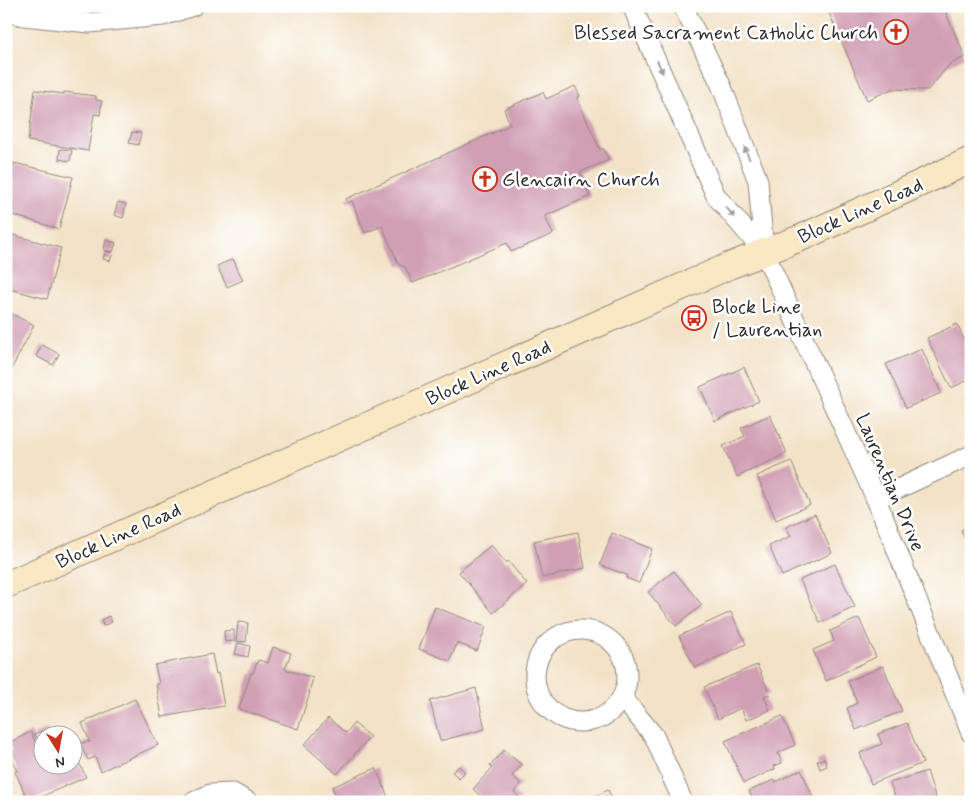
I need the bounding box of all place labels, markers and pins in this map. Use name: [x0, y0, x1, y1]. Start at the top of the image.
church icon: Blessed Sacrament Catholic Church: [883, 19, 909, 45]
place label: Blessed Sacrament Catholic Church: [574, 20, 878, 47]
church icon: Glencairn Church: [472, 166, 498, 192]
place label: Glencairn Church: [502, 167, 660, 194]
place label: Block Line / Laurentian: [712, 294, 822, 344]
bus stop icon: Block Line / Laurentian: [681, 305, 707, 331]

